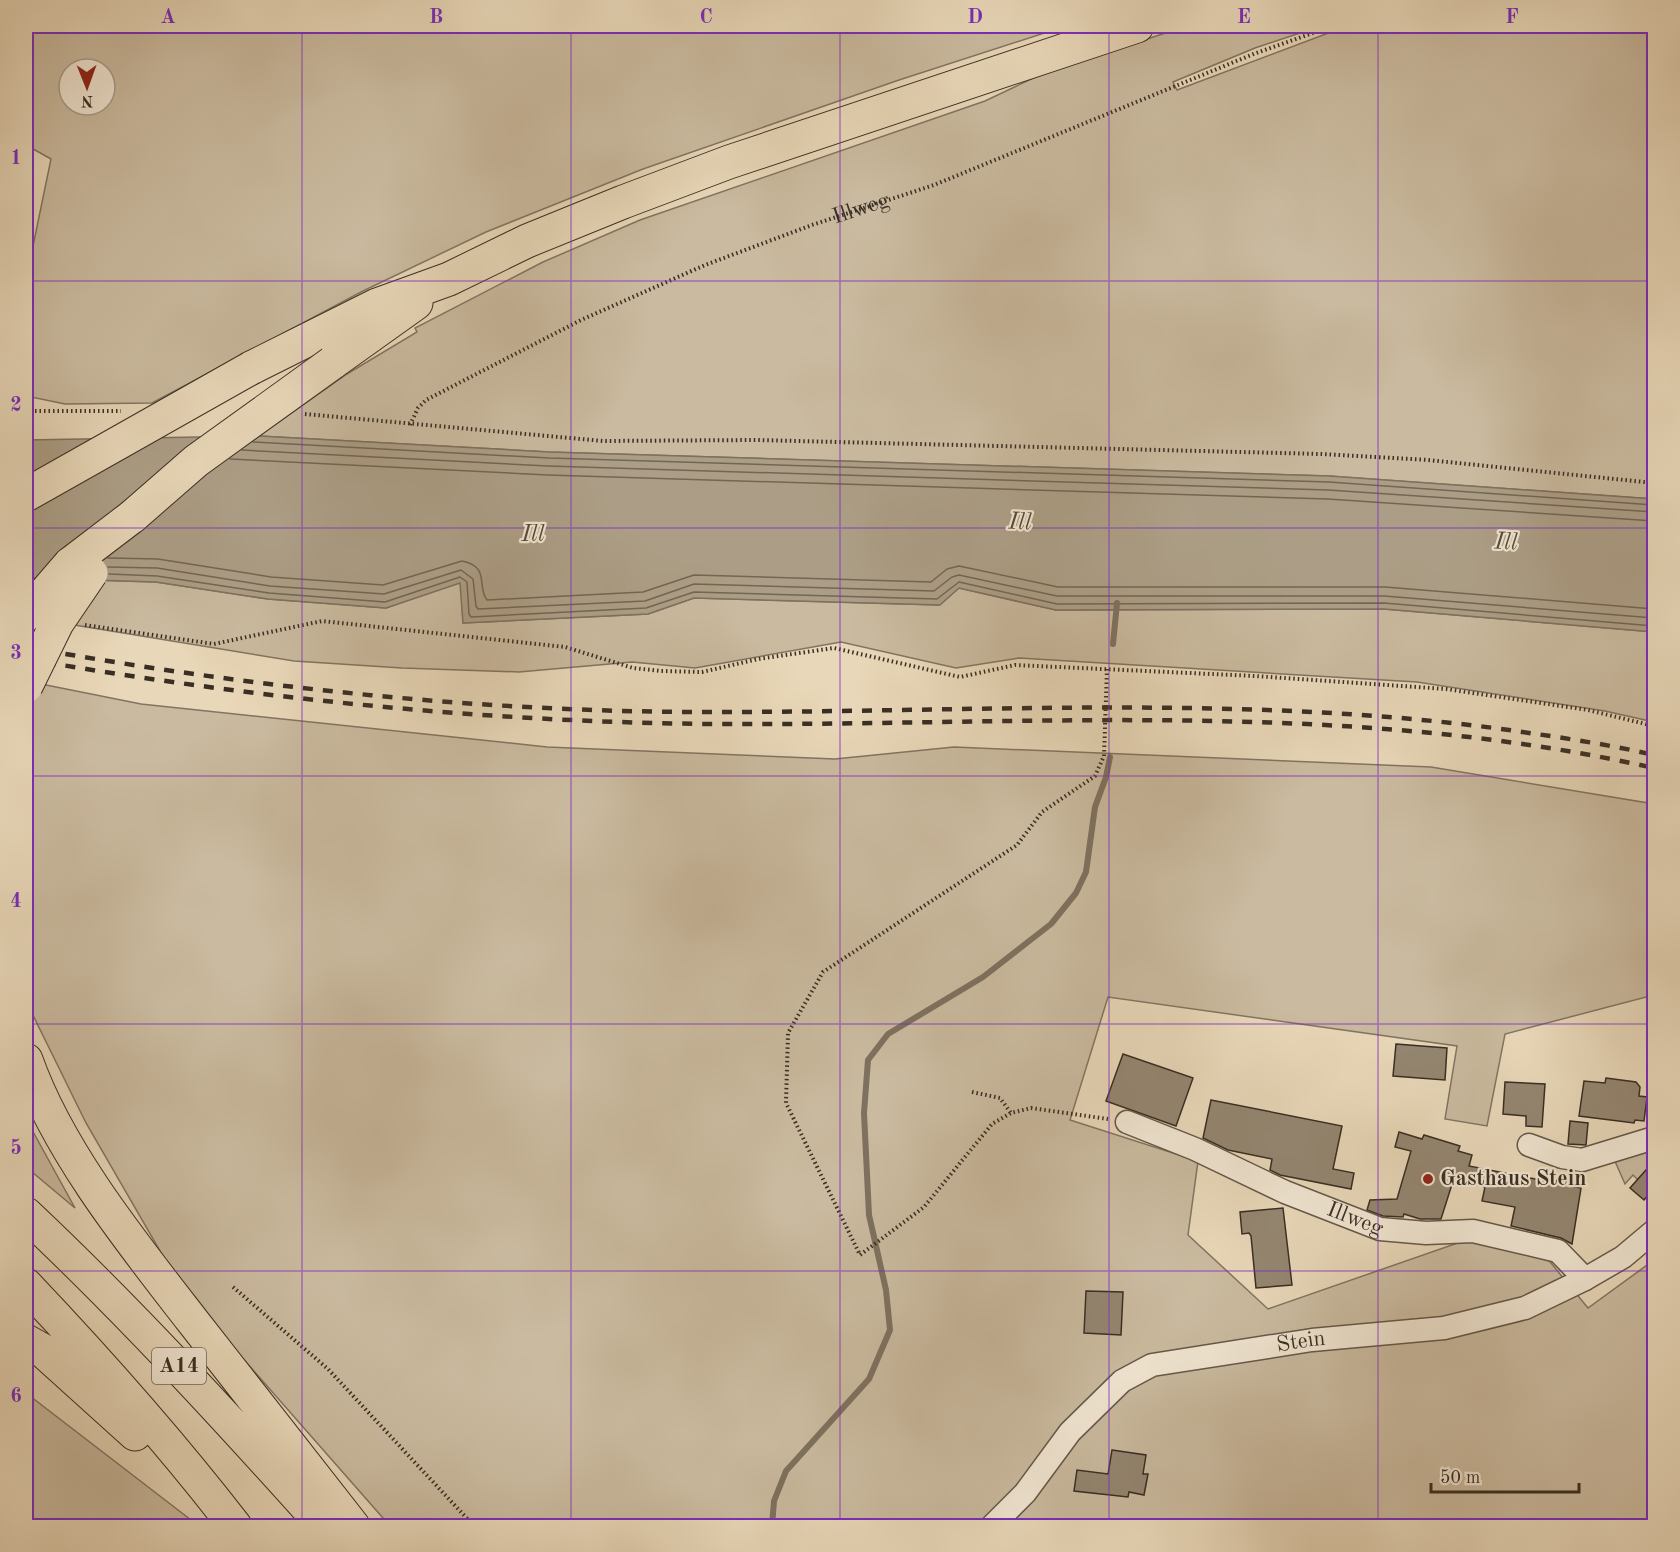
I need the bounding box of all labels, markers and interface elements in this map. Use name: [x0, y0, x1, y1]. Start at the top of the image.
text: A: [160, 8, 176, 28]
text: B: [429, 8, 443, 28]
text: C: [699, 8, 713, 28]
text: D: [967, 8, 983, 28]
text: E: [1237, 8, 1251, 28]
text: F: [1505, 8, 1519, 28]
north arrow: [57, 57, 117, 117]
text: N: [80, 92, 93, 108]
text: 1: [10, 149, 22, 169]
street label: Illweg: [830, 189, 892, 229]
text: 2: [10, 396, 22, 416]
water label: Ill: [1007, 511, 1032, 535]
water label: Ill: [520, 523, 545, 547]
water label: Ill: [1493, 531, 1518, 555]
text: 3: [10, 644, 22, 664]
text: 4: [10, 892, 22, 912]
text: 5: [10, 1138, 22, 1159]
place label: Gasthaus Stein: [1440, 1168, 1586, 1190]
marker: Gasthaus Stein: [1421, 1172, 1435, 1186]
street label: Illweg: [1324, 1198, 1386, 1240]
street label: Stein: [1275, 1328, 1326, 1356]
road number: A14: [152, 1348, 206, 1384]
text: 6: [10, 1387, 22, 1407]
scale bar: [1431, 1456, 1580, 1494]
text: 50 m: [1440, 1469, 1480, 1487]

